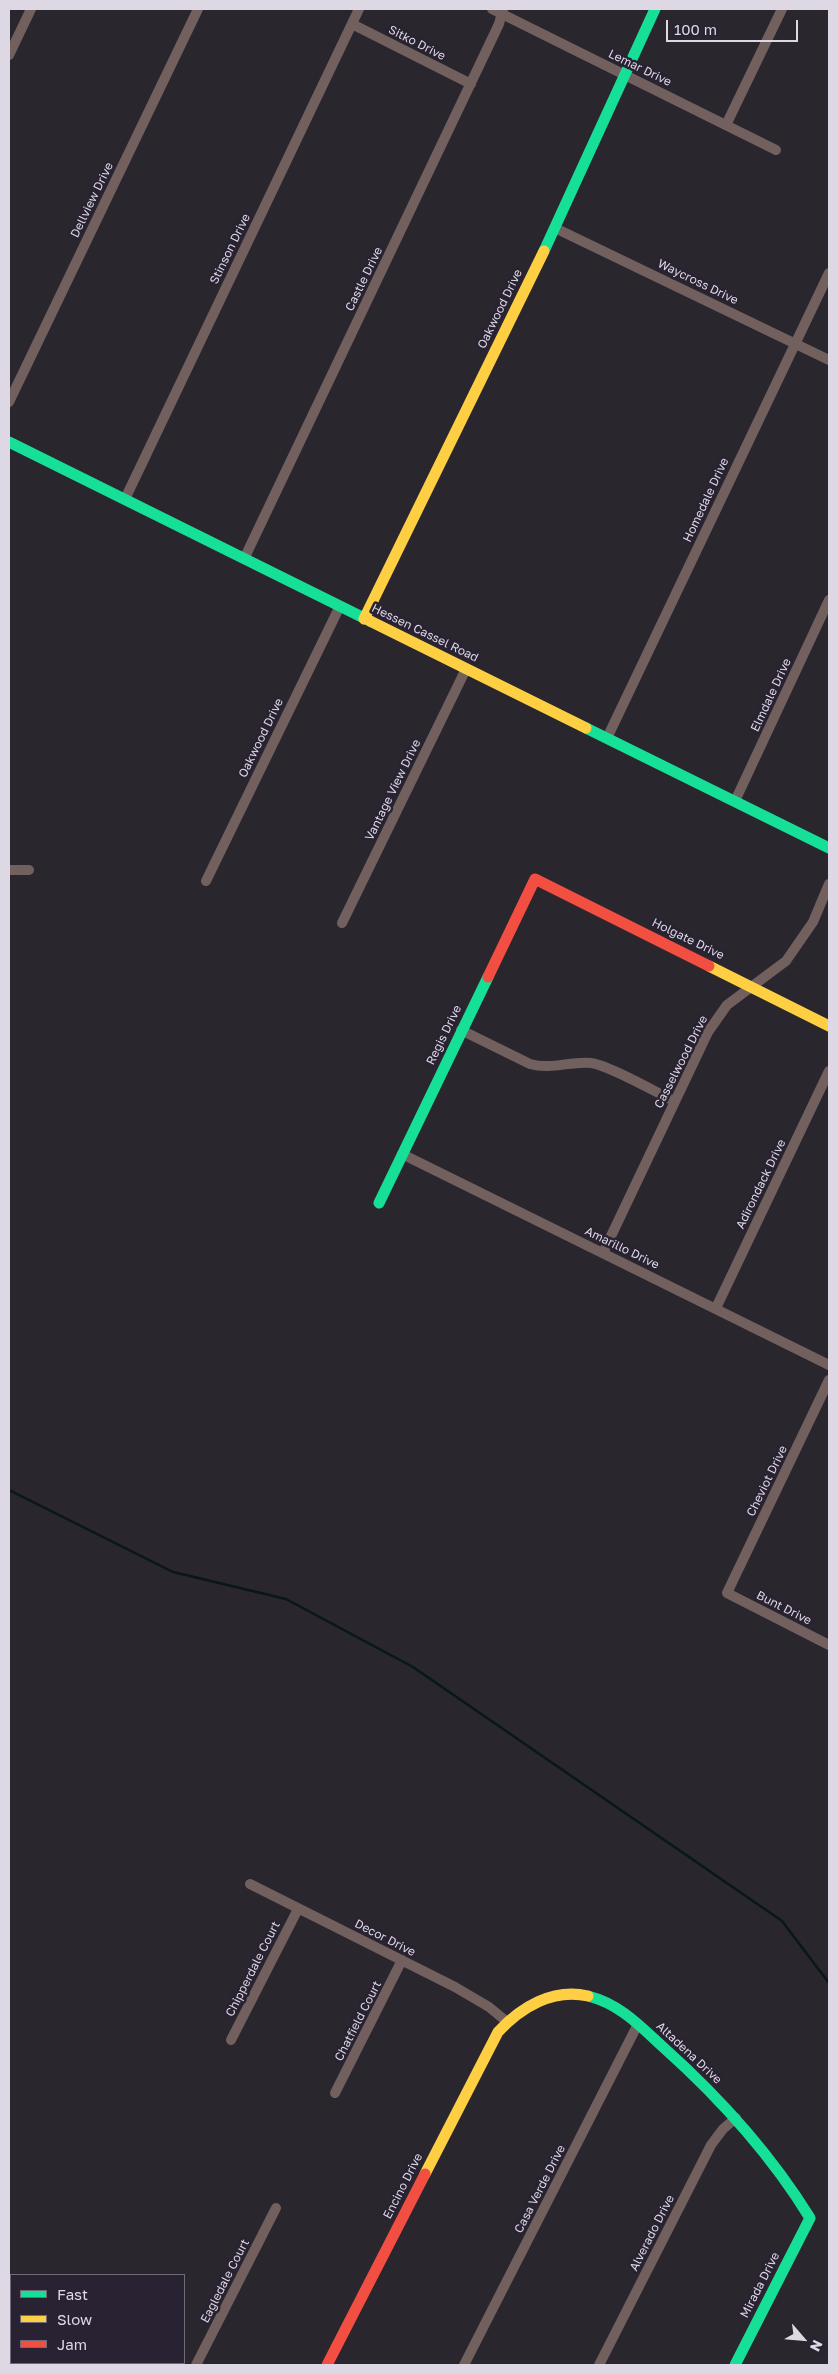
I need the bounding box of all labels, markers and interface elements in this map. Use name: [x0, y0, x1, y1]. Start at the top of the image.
scale bar: [668, 10, 800, 42]
text: 100 m: [674, 20, 717, 38]
street label: Sitko Drive: [386, 22, 448, 64]
street label: Lemar Drive: [606, 47, 674, 89]
street label: Dellview Drive: [68, 160, 116, 240]
street label: Stinson Drive: [207, 211, 253, 287]
street label: Castle Drive: [342, 245, 386, 313]
street label: Waycross Drive: [655, 256, 741, 308]
street label: Oakwood Drive: [475, 267, 525, 351]
street label: Homedale Drive: [680, 456, 732, 544]
street label: Hessen Cassel Road: [369, 601, 481, 665]
street label: Elmdale Drive: [748, 656, 794, 734]
street label: Oakwood Drive: [236, 696, 286, 780]
street label: Vantage View Drive: [362, 737, 424, 843]
street label: Holgate Drive: [650, 915, 726, 963]
street label: Regis Drive: [423, 1003, 465, 1067]
street label: Casselwood Drive: [651, 1013, 711, 1111]
street label: Adirondack Drive: [733, 1137, 789, 1231]
street label: Amarillo Drive: [583, 1224, 661, 1272]
street label: Cheviot Drive: [744, 1443, 790, 1519]
street label: Bunt Drive: [754, 1588, 814, 1628]
street label: Decor Drive: [352, 1916, 418, 1960]
street label: Chipperdale Court: [223, 1919, 283, 2019]
street label: Chatfield Court: [332, 1979, 384, 2063]
street label: Altadena Drive: [653, 2019, 725, 2087]
street label: Casa Verde Drive: [512, 2143, 568, 2235]
street label: Encino Drive: [380, 2151, 426, 2221]
street label: Alverado Drive: [627, 2193, 677, 2273]
street label: Eagledale Court: [198, 2237, 252, 2325]
street label: Mirada Drive: [737, 2250, 783, 2320]
legend: [10, 2274, 185, 2364]
text: Fast: [57, 2285, 88, 2303]
text: Slow: [57, 2310, 92, 2328]
north arrow: [778, 2314, 828, 2364]
text: Jam: [57, 2335, 87, 2353]
text: N: [807, 2337, 827, 2355]

